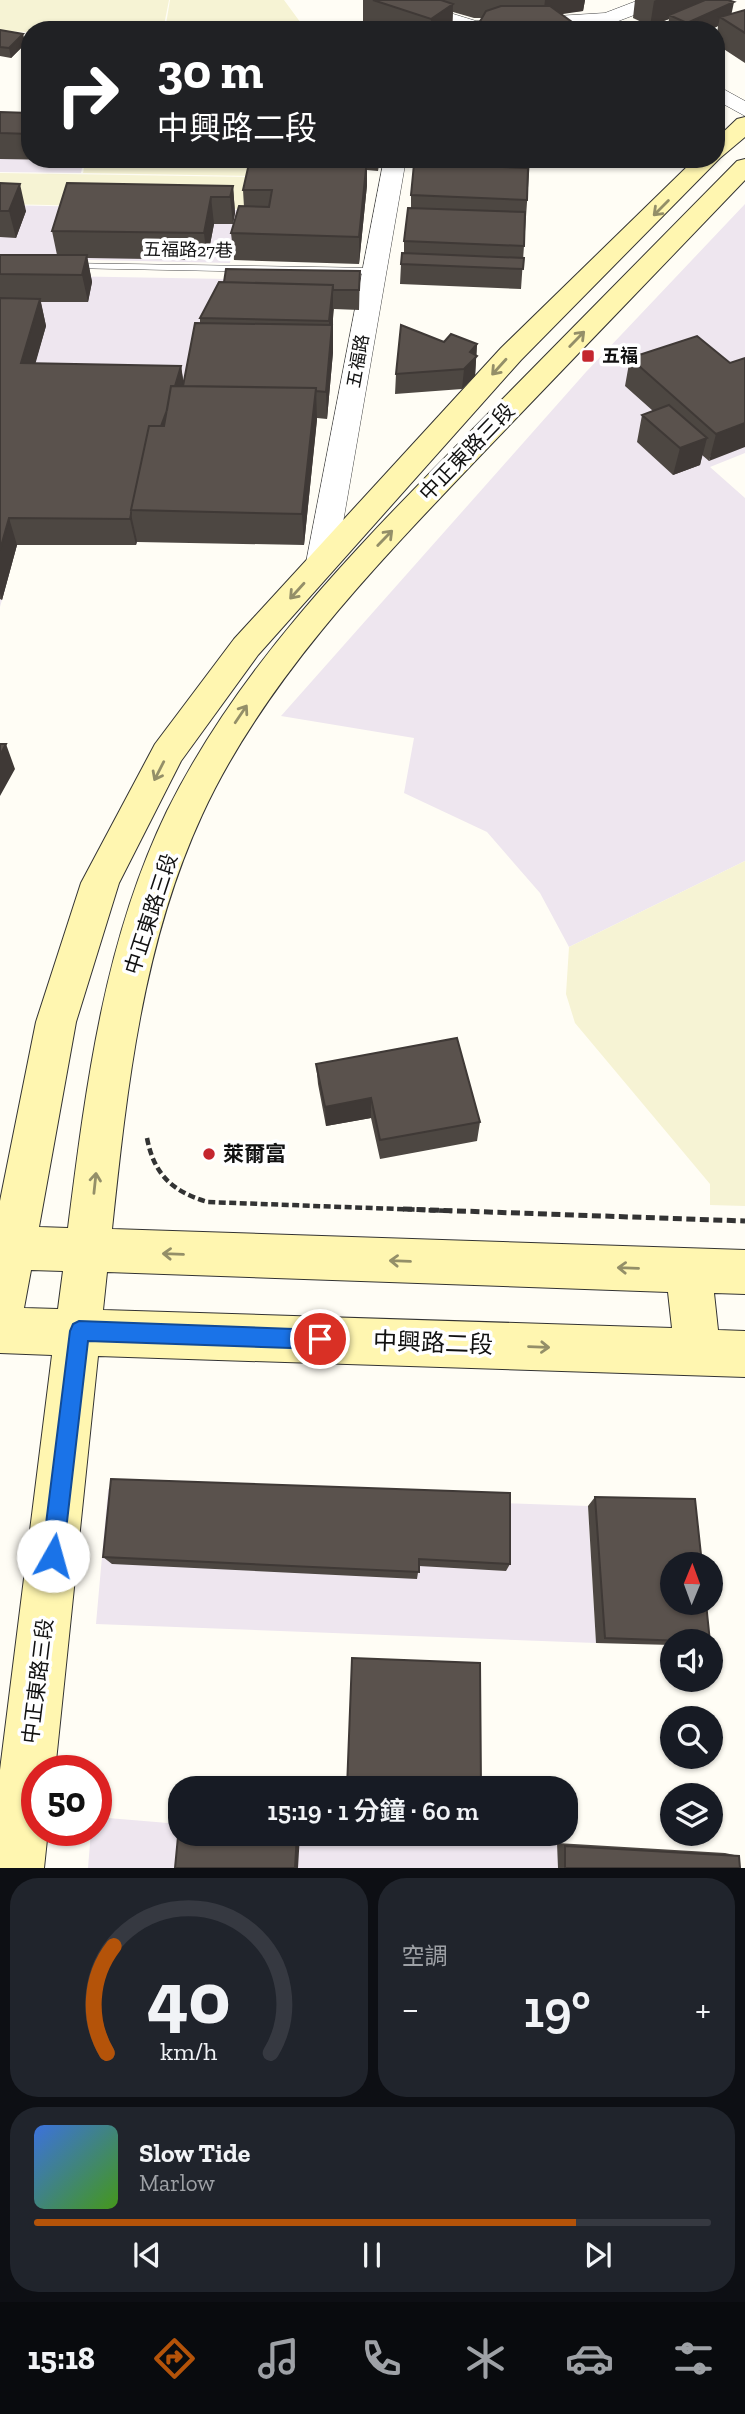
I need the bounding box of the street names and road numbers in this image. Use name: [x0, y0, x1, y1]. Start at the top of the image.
street label: 五福路27巷: [143, 238, 233, 262]
street label: 五福路: [342, 333, 374, 389]
street label: 中正東路三段: [414, 398, 519, 506]
street label: 中正東路三段: [119, 850, 182, 978]
street label: 中興路二段: [373, 1326, 493, 1359]
street label: 中正東路三段: [17, 1617, 58, 1745]

